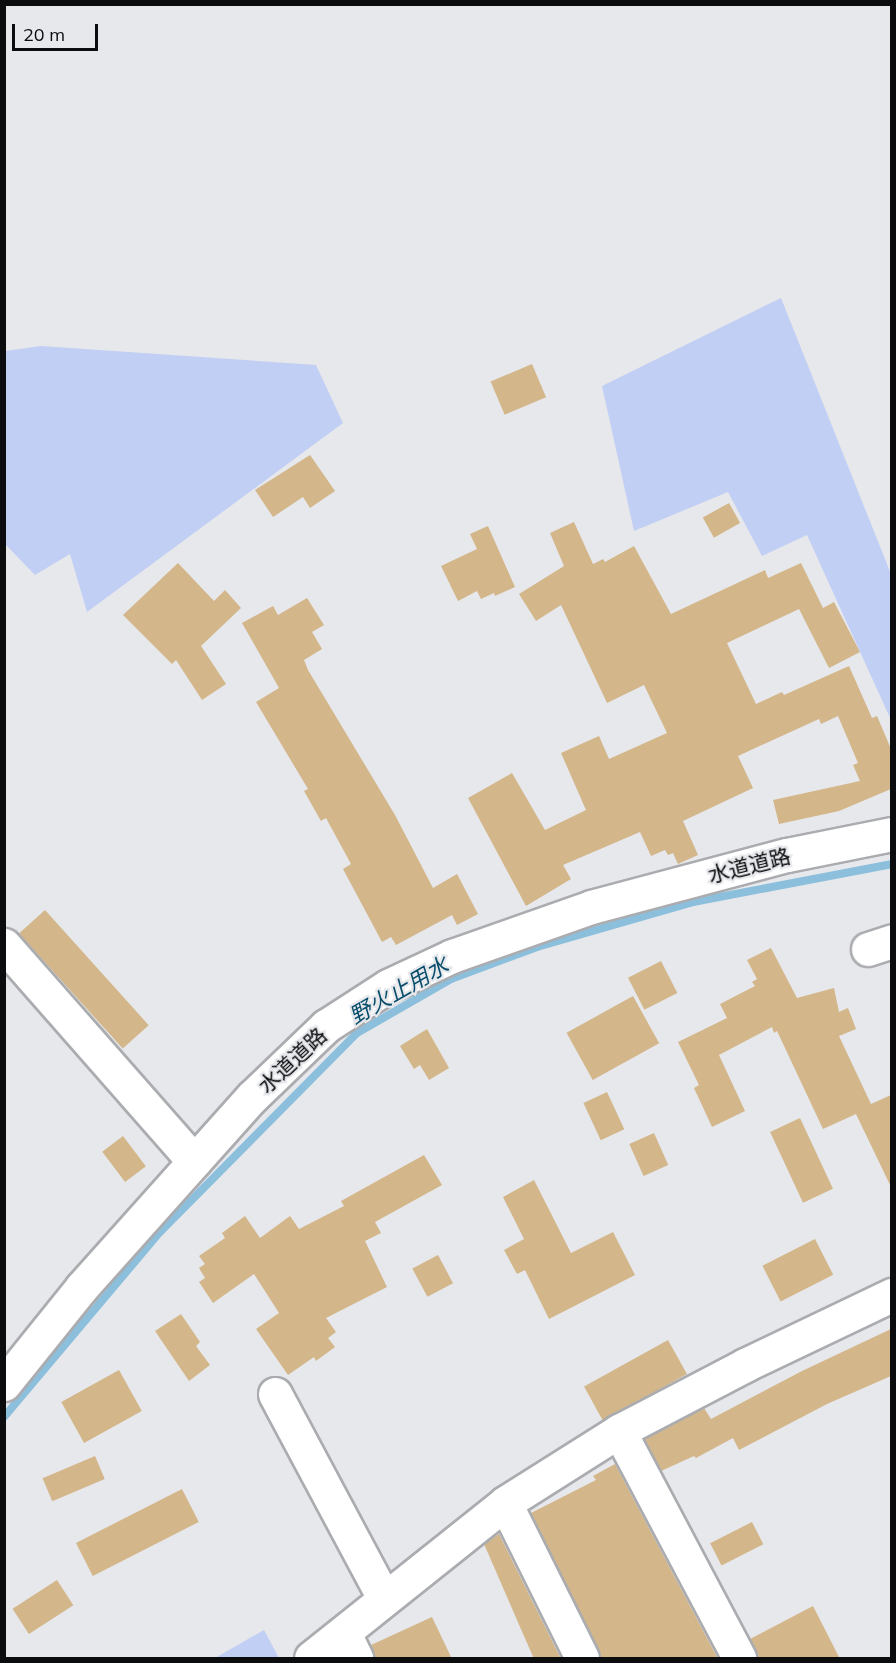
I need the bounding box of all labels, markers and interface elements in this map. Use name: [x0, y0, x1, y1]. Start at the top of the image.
scale bar: [15, 12, 100, 50]
text: 20 m: [23, 23, 65, 46]
street label: 水道道路: [705, 843, 793, 887]
water label: 野火止用水: [345, 952, 453, 1030]
street label: 水道道路: [253, 1022, 331, 1098]

